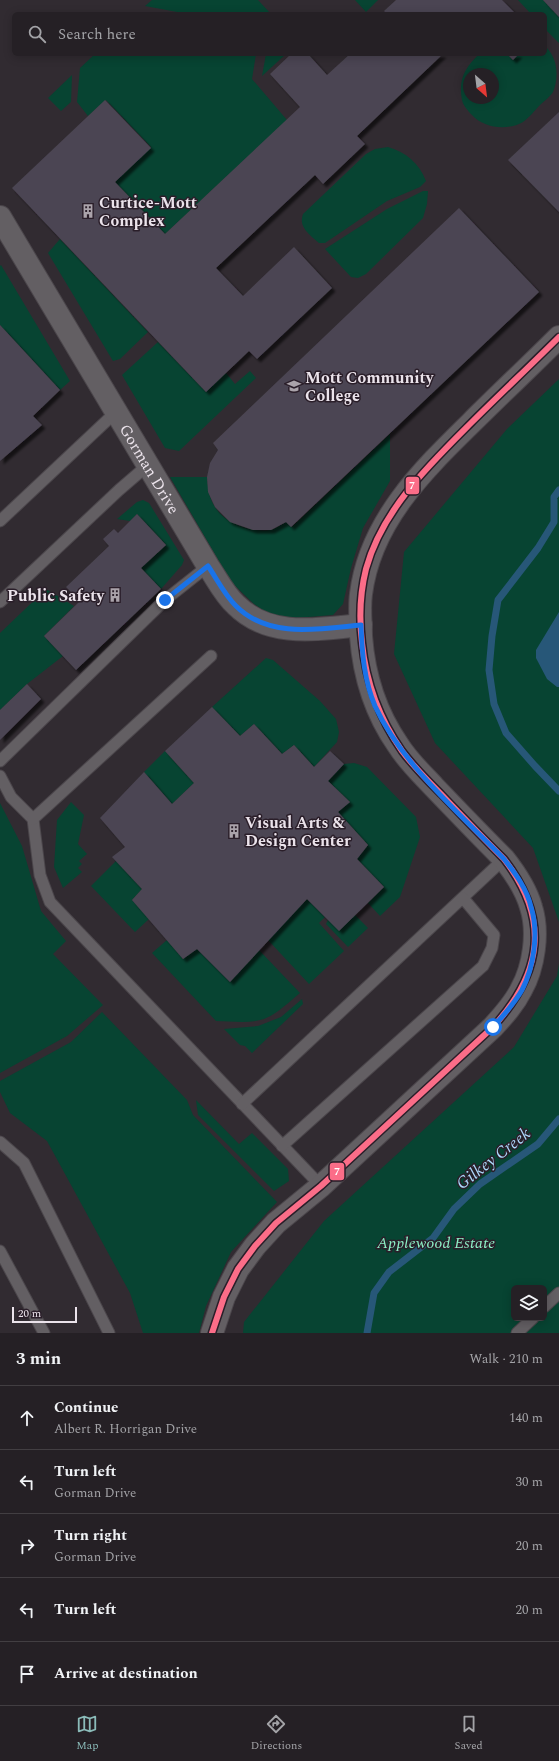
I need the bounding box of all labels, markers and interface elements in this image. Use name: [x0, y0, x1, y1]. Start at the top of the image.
search box: [12, 12, 547, 56]
icon: search: [26, 23, 48, 45]
text: Search here: [58, 23, 136, 46]
north arrow: [463, 68, 499, 104]
place label: Curtice-Mott Complex: [99, 191, 197, 233]
building icon: Curtice-Mott Complex: [80, 203, 96, 219]
place label: Mott Community College: [305, 366, 435, 408]
school or university icon: Mott Community College: [286, 378, 302, 394]
street label: Gorman Drive: [113, 420, 185, 519]
line badge: 7: [405, 476, 420, 495]
text: 7: [409, 477, 415, 494]
place label: Public Safety: [7, 584, 105, 608]
building icon: Public Safety: [107, 587, 123, 603]
route end: [156, 591, 174, 609]
place label: Visual Arts & Design Center: [245, 811, 351, 853]
building icon: Visual Arts & Design Center: [226, 823, 242, 839]
route start: [484, 1018, 502, 1036]
water label: Gilkey Creek: [451, 1121, 537, 1196]
line badge: 7: [329, 1162, 345, 1181]
text: 7: [334, 1163, 340, 1180]
park label: Applewood Estate: [376, 1231, 495, 1255]
map controls: [511, 1285, 547, 1321]
button: layers: [511, 1285, 547, 1321]
scale bar: [12, 1305, 77, 1324]
text: 20 m: [18, 1305, 41, 1322]
text: 3 min: [16, 1346, 61, 1372]
text: Walk · 210 m: [469, 1349, 543, 1369]
text: Continue: [54, 1396, 119, 1419]
icon: ahead: [16, 1407, 38, 1429]
text: 140 m: [509, 1408, 543, 1428]
text: Albert R. Horrigan Drive: [54, 1419, 197, 1439]
text: Turn left: [54, 1460, 116, 1483]
icon: left: [16, 1471, 38, 1493]
text: 30 m: [516, 1472, 543, 1492]
text: Gorman Drive: [54, 1483, 136, 1503]
text: Turn right: [54, 1524, 127, 1547]
icon: right: [16, 1535, 38, 1557]
text: 20 m: [516, 1536, 543, 1556]
text: Gorman Drive: [54, 1547, 136, 1567]
text: Turn left: [54, 1598, 116, 1621]
icon: left: [16, 1599, 38, 1621]
text: 20 m: [516, 1600, 543, 1620]
text: Arrive at destination: [54, 1662, 198, 1685]
icon: arrive: [16, 1663, 38, 1685]
tab: Map: [76, 1713, 98, 1754]
tab: Directions: [251, 1713, 302, 1754]
tab: Saved: [455, 1713, 483, 1754]

